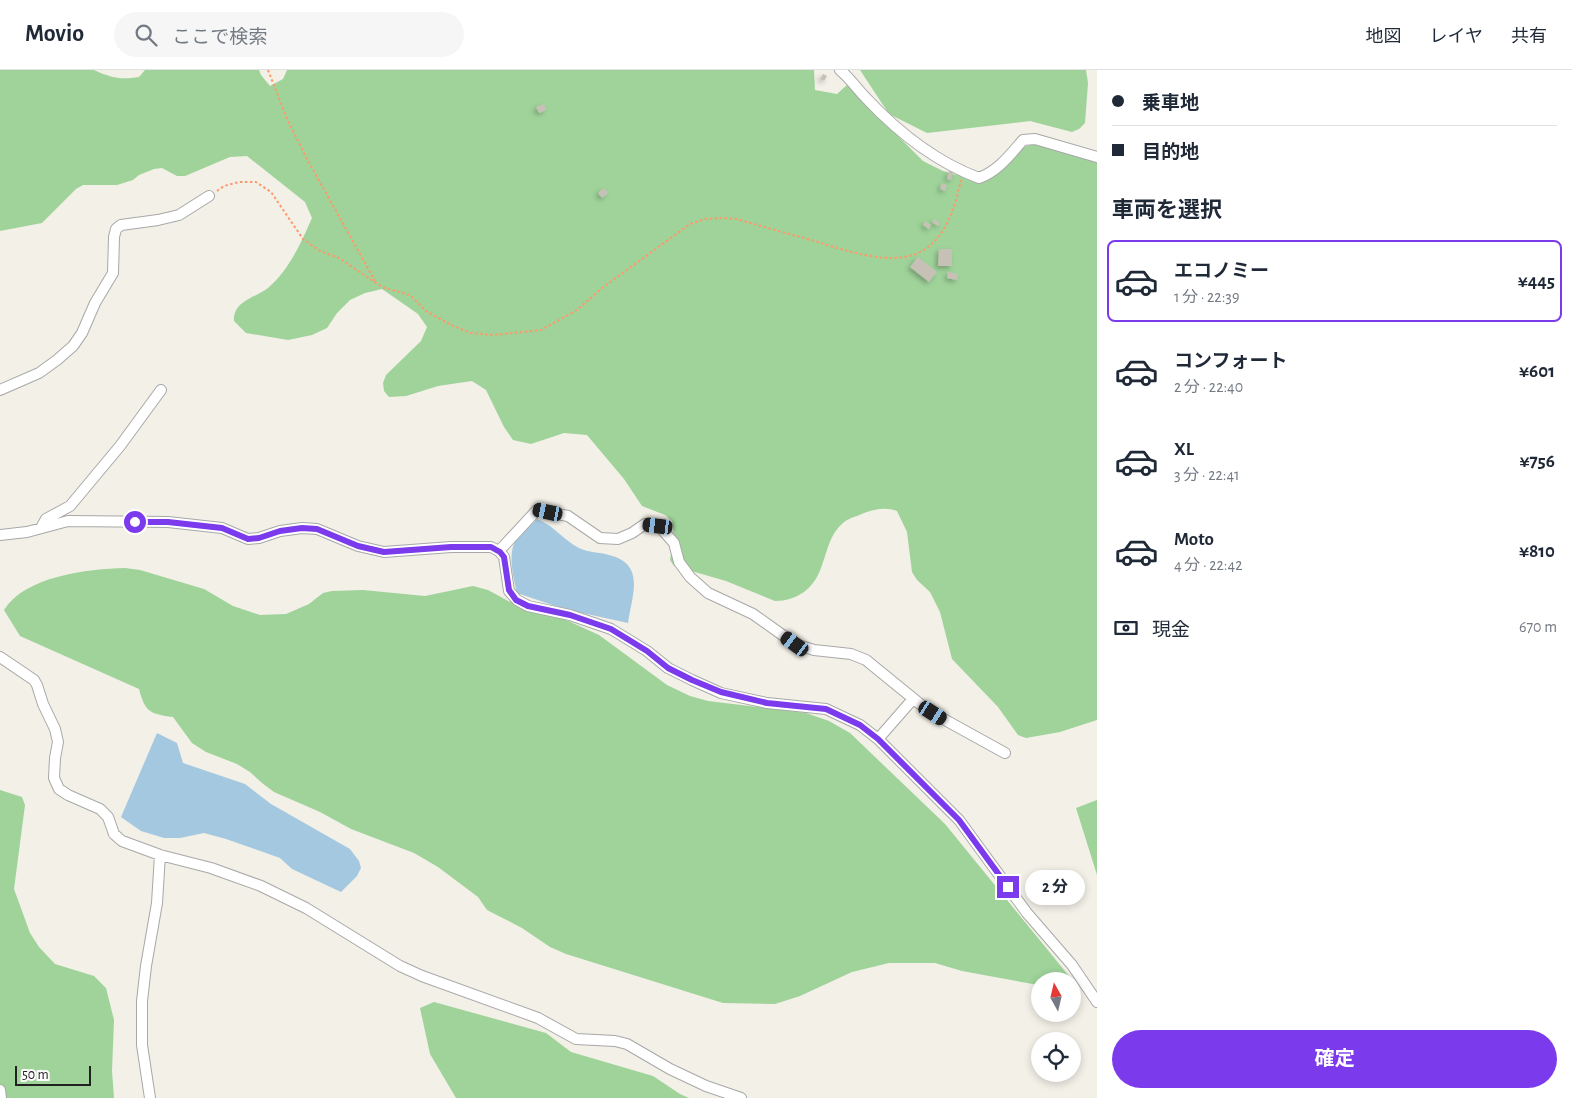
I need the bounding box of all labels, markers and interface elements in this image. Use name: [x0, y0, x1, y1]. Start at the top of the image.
search box: [114, 12, 464, 57]
icon: search: [132, 21, 160, 49]
text: Movio: [25, 22, 84, 46]
text: ここで検索: [172, 28, 267, 47]
text: 地図: [1366, 28, 1402, 46]
text: レイヤ: [1430, 28, 1483, 46]
text: 共有: [1511, 28, 1547, 46]
text: 乗車地: [1142, 94, 1199, 113]
text: 目的地: [1142, 143, 1199, 162]
text: 車両を選択: [1112, 199, 1222, 221]
icon: car: [1114, 259, 1159, 304]
text: エコノミー: [1174, 262, 1269, 281]
text: ¥445: [1518, 272, 1555, 291]
text: 1 分 · 22:39: [1174, 289, 1239, 305]
icon: car: [1114, 349, 1159, 394]
text: コンフォート: [1174, 352, 1287, 371]
text: ¥601: [1519, 362, 1555, 381]
text: 2 分 · 22:40: [1174, 379, 1243, 395]
icon: car: [1114, 439, 1159, 484]
text: XL: [1174, 440, 1194, 459]
text: ¥756: [1519, 452, 1555, 471]
text: 3 分 · 22:41: [1174, 467, 1240, 483]
car: [531, 502, 564, 522]
route start: [124, 511, 146, 533]
car: [642, 517, 673, 535]
icon: car: [1114, 529, 1159, 574]
text: Moto: [1174, 530, 1214, 549]
text: ¥810: [1519, 542, 1555, 561]
text: 4 分 · 22:42: [1174, 557, 1242, 573]
icon: cash: [1112, 614, 1140, 642]
text: 670 m: [1519, 619, 1557, 635]
text: 現金: [1152, 621, 1190, 640]
car: [778, 629, 811, 659]
car: [916, 699, 949, 727]
callout: 2 分: [1026, 870, 1086, 904]
route end: [997, 876, 1019, 898]
text: 2 分: [1042, 879, 1068, 895]
north arrow: [1031, 972, 1081, 1022]
map controls: [1031, 972, 1081, 1082]
button: 確定: [1112, 1030, 1557, 1088]
button: locate: [1031, 1032, 1081, 1082]
scale bar: [15, 1063, 91, 1086]
text: 50 m: [22, 1068, 49, 1082]

